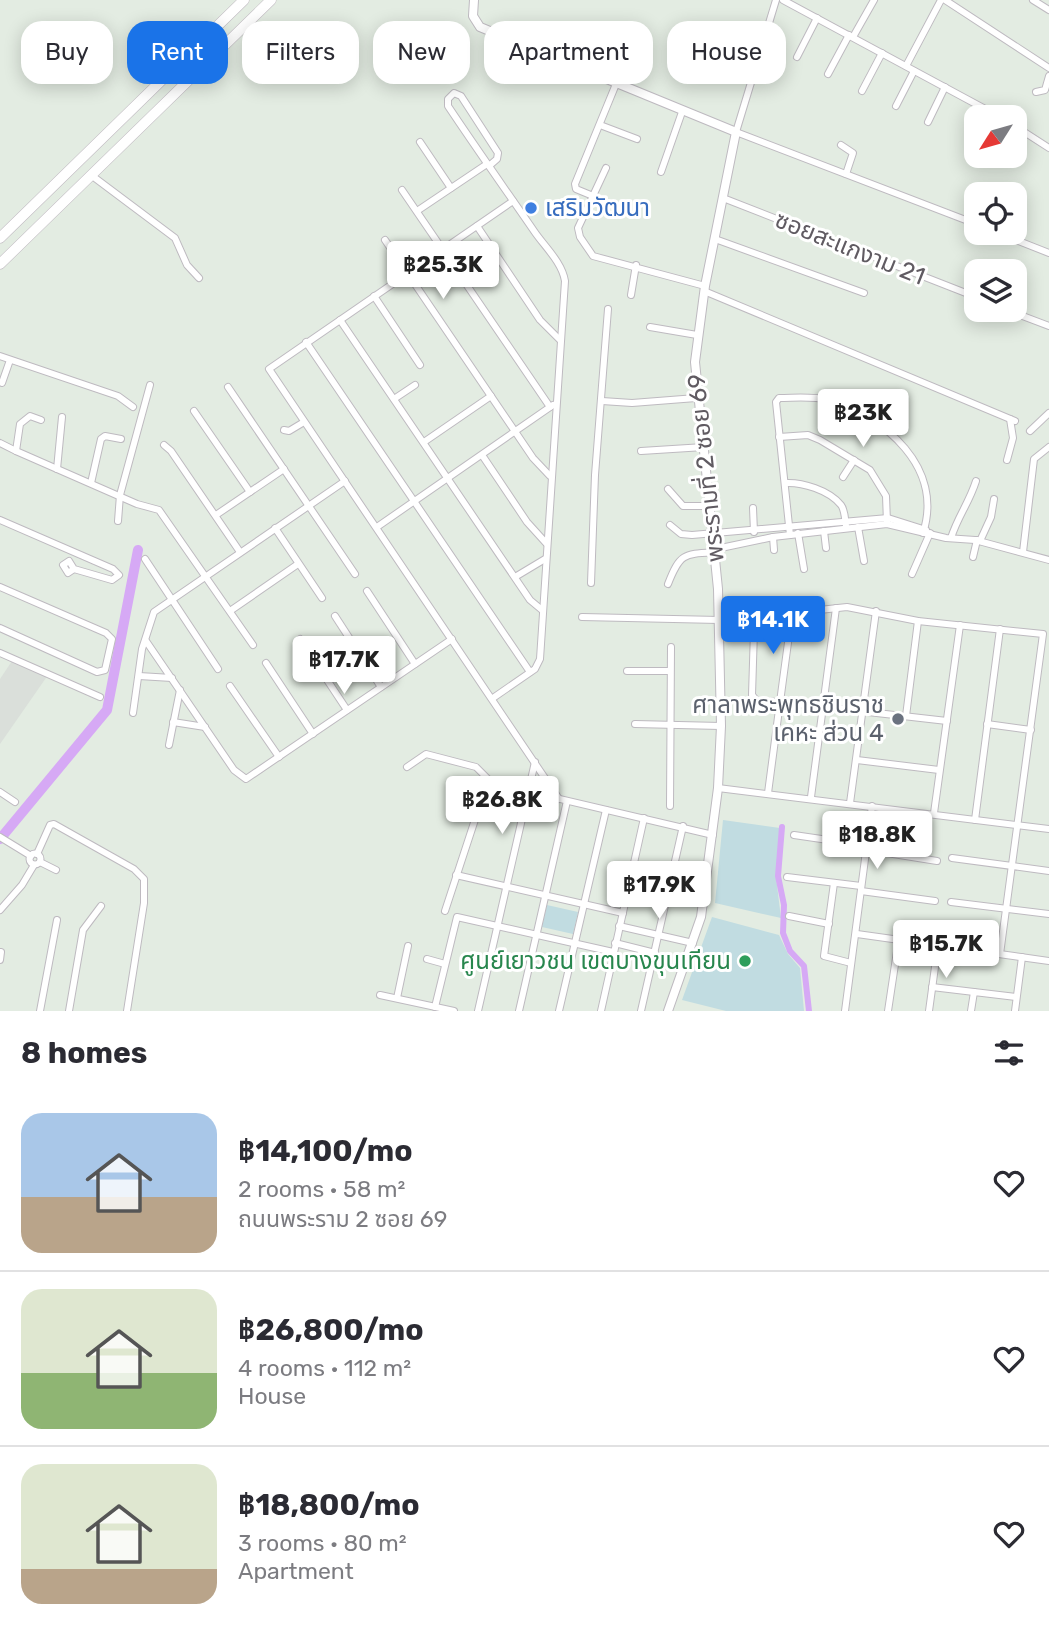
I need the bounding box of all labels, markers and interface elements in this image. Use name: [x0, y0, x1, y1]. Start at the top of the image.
chip: Buy: [21, 21, 113, 84]
chip: Rent: [127, 21, 228, 84]
chip: Filters: [242, 21, 359, 84]
chip: New: [373, 21, 470, 84]
chip: Apartment: [484, 21, 653, 84]
chip: House: [667, 21, 786, 84]
north arrow: [964, 105, 1027, 168]
map controls: [964, 105, 1027, 322]
button: locate: [964, 182, 1027, 245]
place label: เสริมวัฒนา: [545, 194, 650, 222]
marker: เสริมวัฒนา: [523, 200, 539, 216]
street label: ซอยสะแกงาม 21: [771, 205, 929, 291]
pin: ฿25.3K: [386, 242, 500, 301]
text: ฿25.3K: [403, 250, 483, 278]
button: layers: [964, 259, 1027, 322]
street label: พระรามที่ 2 ซอย 69: [679, 372, 730, 564]
pin: ฿23K: [822, 390, 904, 449]
text: ฿23K: [834, 398, 892, 426]
pin: ฿14.1K: [716, 596, 830, 656]
text: ฿14.1K: [737, 605, 809, 633]
pin: ฿17.7K: [287, 636, 401, 696]
text: ฿17.7K: [309, 645, 379, 673]
place label: ศาลาพระพุทธชินราช เคหะ ส่วน 4: [692, 691, 884, 747]
marker: ศาลาพระพุทธชินราช เคหะ ส่วน 4: [890, 711, 906, 727]
pin: ฿26.8K: [445, 776, 559, 836]
text: ฿26.8K: [462, 785, 542, 813]
pin: ฿18.8K: [820, 812, 934, 871]
text: ฿18.8K: [838, 820, 916, 848]
pin: ฿17.9K: [602, 862, 716, 921]
text: ฿17.9K: [623, 870, 695, 898]
pin: ฿15.7K: [889, 920, 1003, 980]
text: ฿15.7K: [909, 929, 983, 957]
place label: ศูนย์เยาวชน เขตบางขุนเทียน: [460, 947, 731, 976]
marker: ศูนย์เยาวชน เขตบางขุนเทียน: [737, 953, 753, 969]
icon: filters: [990, 1034, 1028, 1072]
text: 8 homes: [21, 1035, 147, 1071]
text: ฿14,100/mo: [238, 1133, 413, 1169]
icon: home: [77, 1141, 161, 1225]
icon: heart: [990, 1164, 1028, 1202]
text: 2 rooms · 58 m²: [238, 1175, 405, 1203]
text: ถนนพระราม 2 ซอย 69: [238, 1205, 447, 1233]
text: ฿26,800/mo: [238, 1312, 424, 1348]
icon: home: [77, 1317, 161, 1401]
icon: heart: [990, 1340, 1028, 1378]
text: 4 rooms · 112 m²: [238, 1354, 411, 1382]
text: House: [238, 1382, 306, 1410]
text: ฿18,800/mo: [238, 1487, 420, 1523]
icon: home: [77, 1492, 161, 1576]
icon: heart: [990, 1515, 1028, 1553]
text: 3 rooms · 80 m²: [238, 1529, 407, 1557]
text: Apartment: [238, 1557, 354, 1585]

